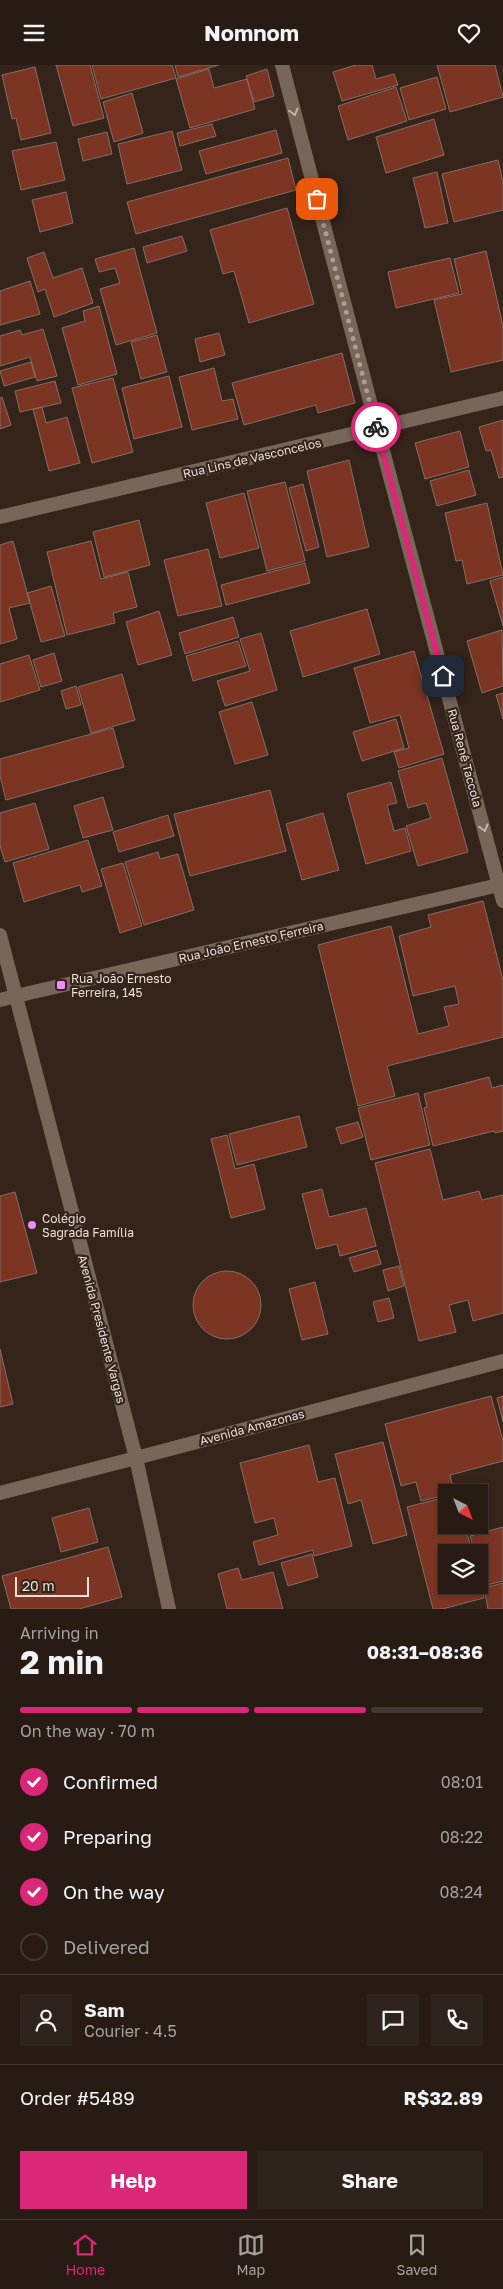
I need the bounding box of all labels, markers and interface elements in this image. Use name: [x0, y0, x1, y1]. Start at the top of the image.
icon: menu: [20, 19, 48, 47]
text: Nomnom: [204, 19, 299, 46]
icon: heart: [455, 19, 483, 47]
one-way arrow: [289, 108, 299, 116]
pin: [296, 178, 338, 220]
icon: bag: [303, 185, 331, 213]
courier: [351, 402, 401, 452]
icon: bike: [362, 413, 390, 441]
street label: Rua Lins de Vasconcelos: [181, 435, 323, 481]
pin: [422, 655, 464, 697]
icon: home: [429, 662, 457, 690]
street label: Rua Renê Taccola: [445, 707, 485, 809]
one-way arrow: [478, 823, 488, 831]
street label: Rua João Ernesto Ferreira: [177, 918, 325, 966]
place label: Rua João Ernesto Ferreira, 145: [71, 971, 172, 1000]
marker: Rua João Ernesto Ferreira, 145: [55, 979, 67, 991]
place label: Colégio Sagrada Família: [42, 1211, 134, 1240]
marker: Colégio Sagrada Família: [26, 1219, 38, 1231]
street label: Avenida Presidente Vargas: [75, 1253, 129, 1405]
street label: Avenida Amazonas: [198, 1406, 306, 1448]
north arrow: [438, 1484, 488, 1534]
map controls: [438, 1484, 488, 1594]
button: layers: [438, 1544, 488, 1594]
scale bar: [15, 1574, 89, 1597]
text: 20 m: [22, 1577, 55, 1594]
text: Arriving in: [20, 1623, 99, 1643]
text: 08:31–08:36: [367, 1640, 483, 1663]
text: 2 min: [20, 1643, 104, 1681]
text: On the way · 70 m: [20, 1721, 155, 1741]
icon: check: [20, 1768, 48, 1796]
text: Confirmed: [63, 1770, 158, 1793]
text: 08:01: [441, 1772, 483, 1792]
icon: check: [20, 1823, 48, 1851]
text: Preparing: [63, 1825, 152, 1848]
text: 08:22: [440, 1827, 483, 1847]
icon: check: [20, 1878, 48, 1906]
text: On the way: [63, 1880, 165, 1903]
text: 08:24: [439, 1882, 483, 1902]
text: Delivered: [63, 1935, 150, 1958]
button: person: [20, 1994, 72, 2046]
button: chat: [367, 1994, 419, 2046]
button: phone: [431, 1994, 483, 2046]
text: Sam: [84, 1998, 124, 2021]
text: Courier · 4.5: [84, 2021, 177, 2041]
text: Order #5489: [20, 2086, 135, 2109]
text: R$32.89: [404, 2086, 483, 2109]
button: Help: [20, 2151, 247, 2209]
button: Share: [257, 2151, 483, 2209]
tab: Home: [66, 2231, 105, 2278]
tab: Map: [237, 2231, 265, 2278]
tab: Saved: [396, 2231, 437, 2278]

